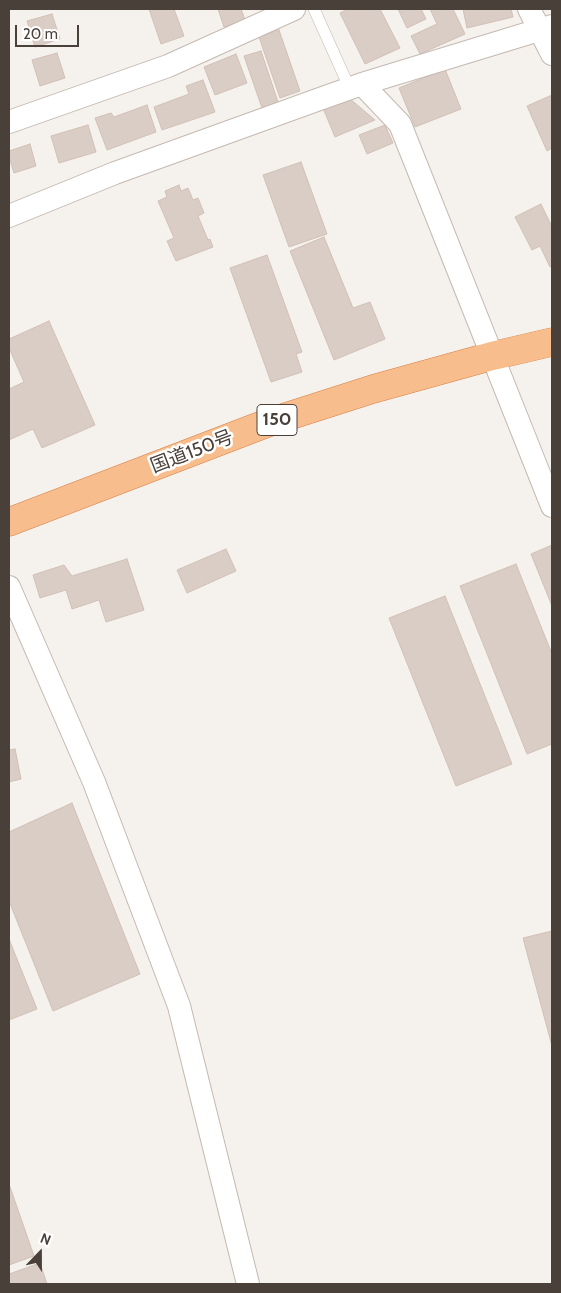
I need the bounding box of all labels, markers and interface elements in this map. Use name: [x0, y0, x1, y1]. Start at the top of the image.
scale bar: [18, 15, 81, 47]
text: 20 m: [23, 25, 58, 43]
road number: 150: [257, 404, 297, 436]
street label: 国道150号: [147, 426, 237, 478]
north arrow: [15, 1228, 65, 1278]
text: N: [38, 1229, 54, 1249]

